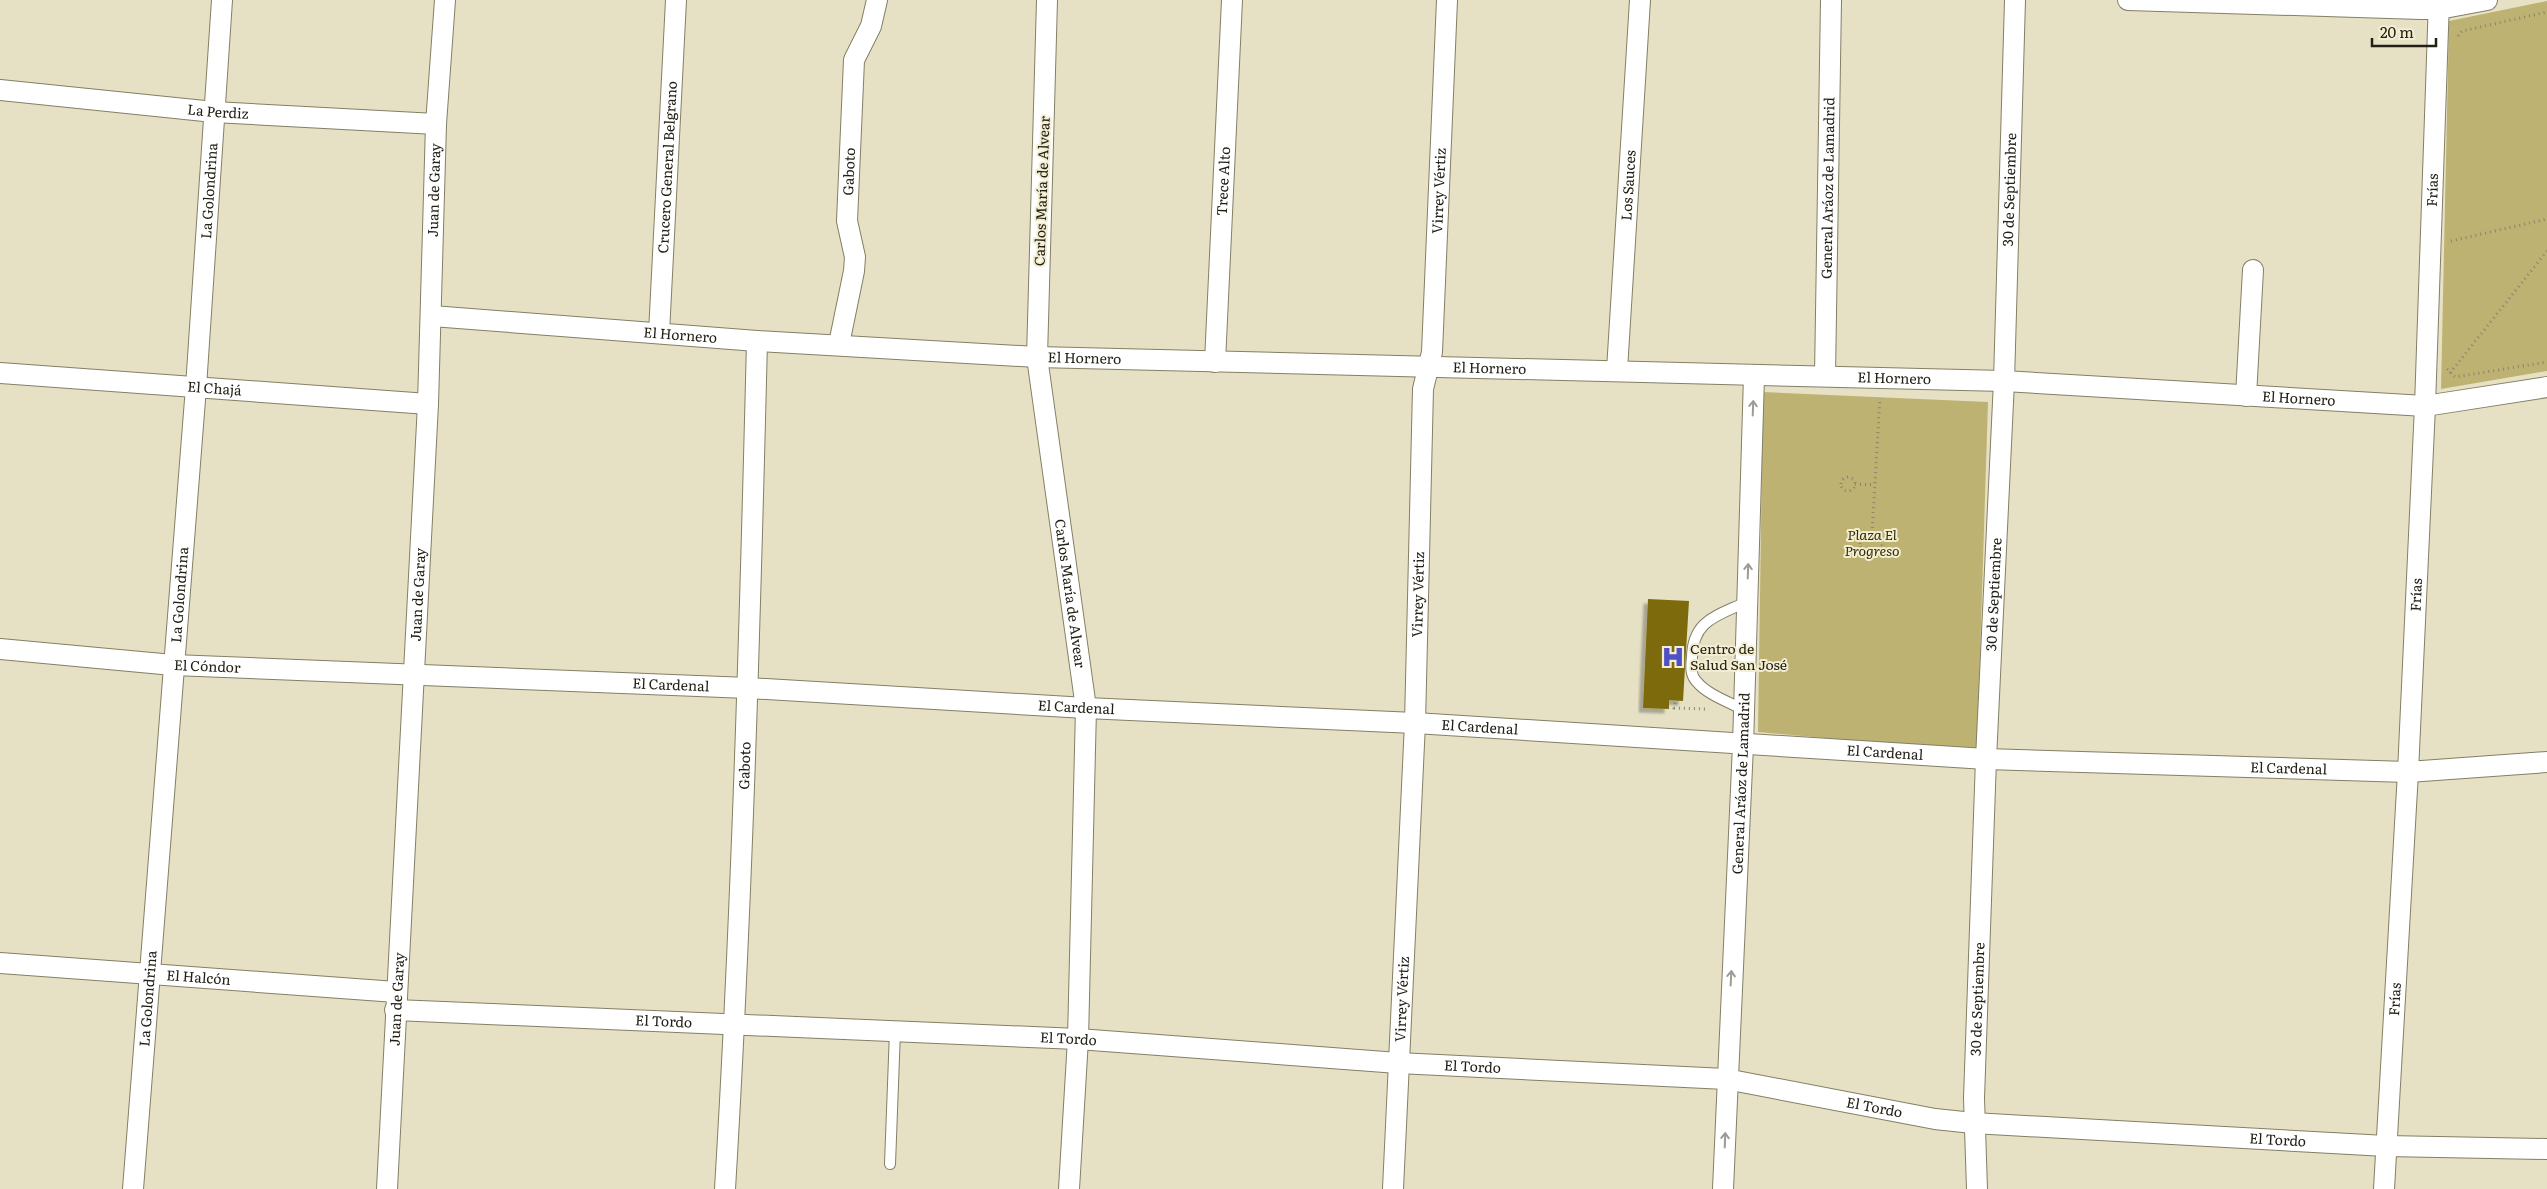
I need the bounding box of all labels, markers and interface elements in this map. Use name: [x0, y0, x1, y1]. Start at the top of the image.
scale bar: [2372, 15, 2436, 47]
text: 20 m: [2380, 20, 2414, 43]
street label: Crucero General Belgrano: [652, 80, 681, 254]
street label: General Aráoz de Lamadrid: [1816, 97, 1838, 279]
street label: La Perdiz: [186, 98, 249, 123]
street label: Carlos María de Alvear: [1028, 115, 1054, 266]
street label: 30 de Septiembre: [1997, 133, 2020, 247]
street label: La Golondrina: [195, 142, 221, 240]
street label: Juan de Garay: [422, 142, 444, 237]
street label: Trece Alto: [1211, 146, 1234, 216]
street label: Gaboto: [837, 147, 859, 196]
street label: Virrey Vértiz: [1426, 147, 1450, 234]
street label: Los Sauces: [1615, 149, 1640, 221]
street label: Frías: [2421, 173, 2442, 207]
street label: El Hornero: [643, 321, 718, 347]
street label: El Hornero: [1047, 346, 1122, 368]
street label: El Hornero: [1452, 356, 1527, 378]
street label: El Hornero: [1857, 366, 1931, 388]
street label: El Chajá: [187, 376, 243, 400]
street label: El Hornero: [2261, 385, 2336, 410]
one-way arrow: [1749, 401, 1758, 417]
street label: Carlos María de Alvear: [1051, 518, 1091, 670]
park label: Plaza El Progreso: [1844, 524, 1900, 560]
street label: 30 de Septiembre: [1980, 537, 2006, 652]
street label: La Golondrina: [165, 546, 192, 644]
street label: Juan de Garay: [405, 547, 430, 642]
street label: Virrey Vértiz: [1406, 551, 1428, 638]
one-way arrow: [1744, 563, 1753, 579]
street label: Frías: [2404, 578, 2426, 612]
place label: Centro de Salud San José: [1690, 638, 1787, 674]
hospital icon: Centro de Salud San José: [1660, 644, 1686, 670]
street label: El Cóndor: [174, 654, 241, 677]
street label: El Cardenal: [632, 672, 710, 695]
street label: General Aráoz de Lamadrid: [1726, 692, 1754, 875]
street label: El Cardenal: [1037, 694, 1115, 718]
street label: El Cardenal: [1441, 714, 1519, 739]
street label: El Cardenal: [1846, 739, 1924, 764]
street label: Gaboto: [733, 741, 755, 790]
street label: El Cardenal: [2250, 756, 2328, 779]
street label: 30 de Septiembre: [1964, 942, 1989, 1056]
street label: La Golondrina: [133, 949, 161, 1047]
street label: Juan de Garay: [383, 951, 408, 1047]
street label: Virrey Vértiz: [1389, 956, 1413, 1042]
street label: El Halcón: [166, 964, 231, 989]
one-way arrow: [1727, 970, 1736, 986]
street label: Frías: [2383, 982, 2405, 1016]
street label: El Tordo: [635, 1009, 693, 1032]
street label: El Tordo: [1040, 1026, 1098, 1049]
street label: El Tordo: [1444, 1054, 1501, 1077]
street label: El Tordo: [1845, 1091, 1904, 1122]
street label: El Tordo: [2249, 1127, 2307, 1151]
one-way arrow: [1720, 1133, 1729, 1149]

